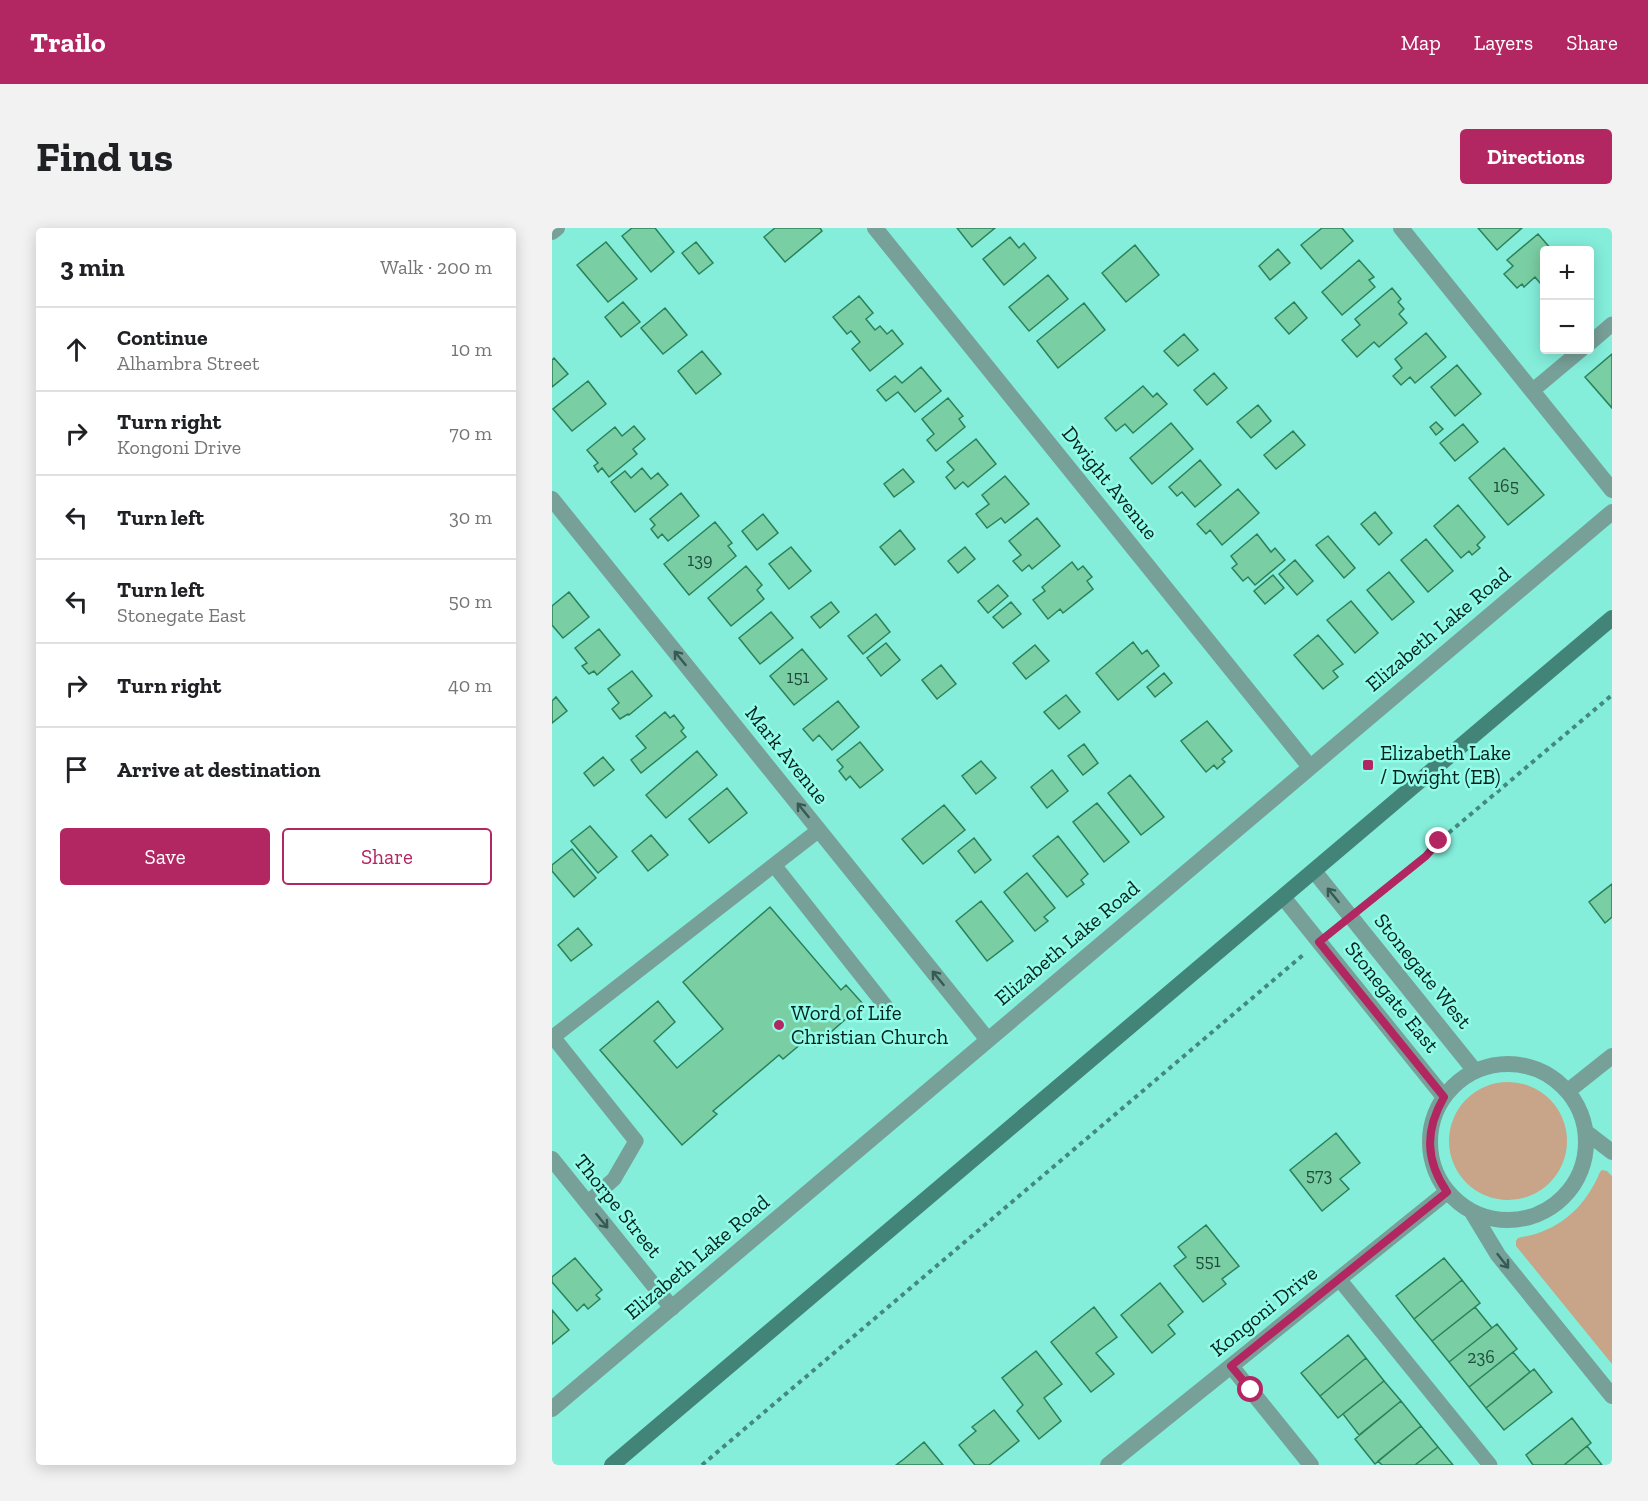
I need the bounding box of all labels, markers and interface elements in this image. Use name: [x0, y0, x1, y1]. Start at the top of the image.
text: Trailo: [30, 26, 106, 59]
text: Map: [1401, 30, 1441, 55]
text: Layers: [1474, 30, 1533, 55]
text: Share: [1566, 30, 1618, 55]
button: Directions: [1460, 129, 1612, 184]
text: Find us: [36, 131, 173, 182]
map controls: [1540, 246, 1594, 354]
button: +: [1540, 246, 1594, 300]
text: 3 min: [60, 251, 125, 283]
text: Walk · 200 m: [380, 255, 492, 279]
button: −: [1540, 300, 1594, 354]
text: Continue: [117, 324, 208, 351]
icon: ahead: [60, 333, 93, 366]
text: 10 m: [451, 337, 492, 361]
text: Alhambra Street: [117, 351, 259, 375]
text: Turn right: [117, 408, 221, 435]
icon: right: [60, 417, 93, 450]
text: 70 m: [449, 421, 492, 445]
street label: Dwight Avenue: [1057, 421, 1164, 544]
text: Kongoni Drive: [117, 435, 241, 459]
house number: 165: [1493, 475, 1519, 497]
icon: left: [60, 501, 93, 534]
text: Turn left: [117, 504, 204, 531]
text: 30 m: [449, 505, 492, 529]
house number: 139: [687, 549, 713, 571]
street label: Elizabeth Lake Road: [1360, 561, 1515, 696]
text: Turn left: [117, 576, 204, 603]
icon: left: [60, 585, 93, 618]
text: 50 m: [448, 589, 492, 613]
text: Stonegate East: [117, 603, 246, 627]
one-way arrow: [674, 650, 687, 666]
house number: 151: [786, 666, 810, 688]
icon: right: [60, 669, 93, 702]
text: Turn right: [117, 672, 221, 699]
text: 40 m: [448, 673, 492, 697]
street label: Mark Avenue: [740, 701, 835, 809]
place label: Elizabeth Lake / Dwight (EB): [1380, 740, 1511, 789]
icon: arrive: [60, 753, 93, 786]
text: Arrive at destination: [117, 756, 320, 783]
marker: Elizabeth Lake / Dwight (EB): [1361, 758, 1375, 772]
one-way arrow: [796, 802, 809, 818]
route end: [1425, 827, 1451, 853]
button: Save: [60, 828, 270, 885]
button: Share: [282, 828, 492, 885]
street label: Elizabeth Lake Road: [989, 875, 1144, 1010]
one-way arrow: [1327, 887, 1340, 903]
street label: Stonegate West: [1369, 908, 1477, 1033]
street label: Stonegate East: [1340, 936, 1445, 1057]
one-way arrow: [932, 970, 945, 986]
place label: Word of Life Christian Church: [791, 1000, 948, 1049]
marker: Word of Life Christian Church: [772, 1018, 786, 1032]
street label: Thorpe Street: [569, 1149, 668, 1263]
house number: 573: [1306, 1164, 1332, 1186]
street label: Elizabeth Lake Road: [619, 1189, 774, 1324]
one-way arrow: [595, 1213, 609, 1228]
house number: 551: [1195, 1250, 1221, 1272]
one-way arrow: [1497, 1253, 1510, 1269]
street label: Kongoni Drive: [1205, 1260, 1322, 1361]
house number: 236: [1467, 1346, 1495, 1368]
route start: [1237, 1376, 1263, 1402]

